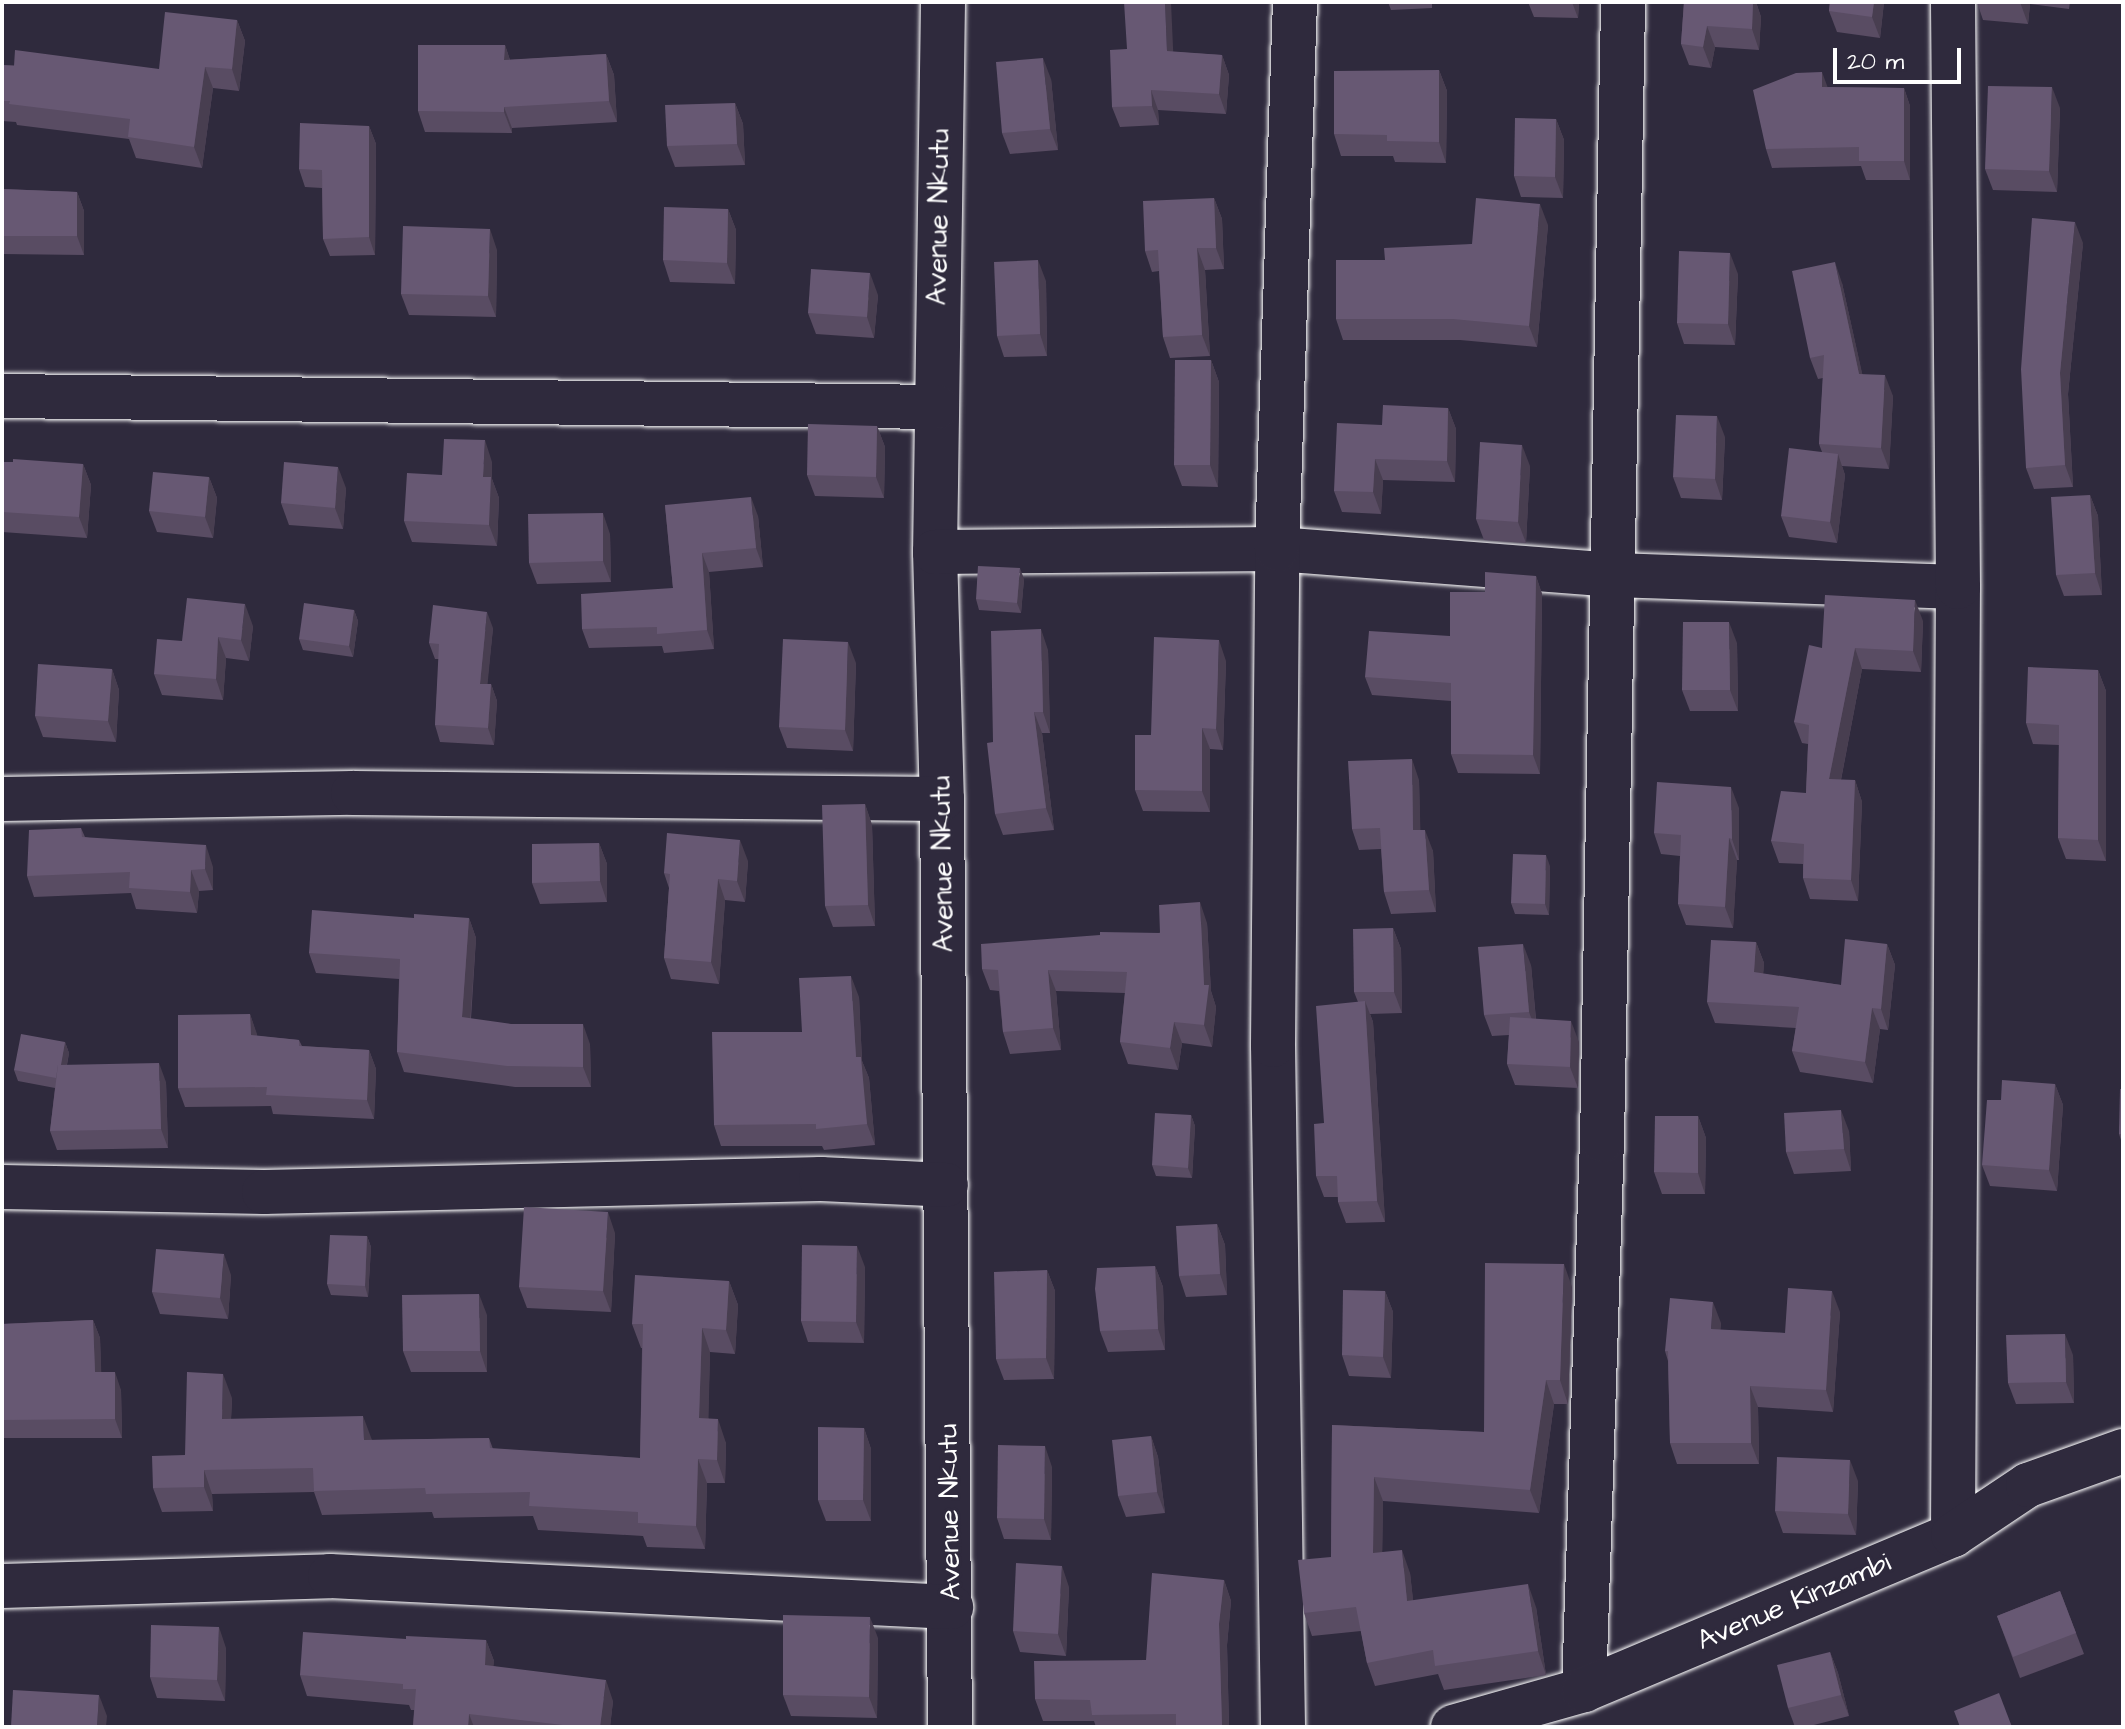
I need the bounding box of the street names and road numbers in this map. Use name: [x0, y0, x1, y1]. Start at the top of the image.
street label: Avenue Nkutu: [921, 128, 957, 306]
street label: Avenue Nkutu: [925, 775, 961, 953]
street label: Avenue Nkutu: [932, 1423, 968, 1601]
street label: Avenue Kinzambi: [1692, 1546, 1896, 1658]

